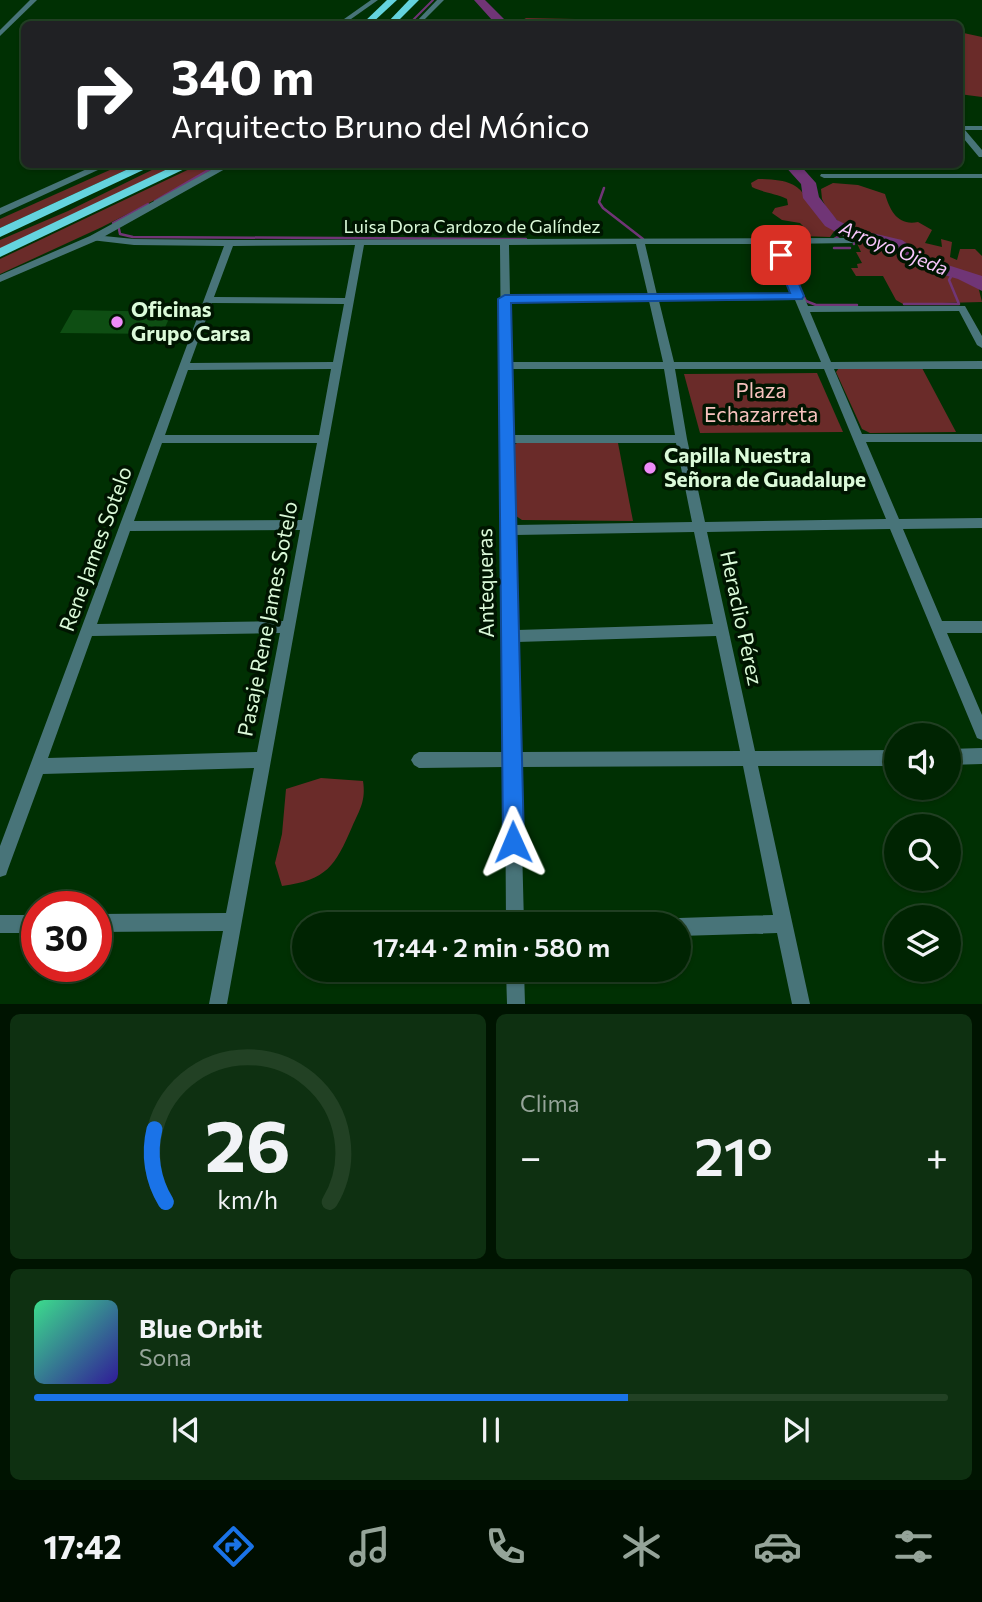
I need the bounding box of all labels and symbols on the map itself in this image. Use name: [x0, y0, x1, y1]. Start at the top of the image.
street label: Luisa Dora Cardozo de Galíndez: [343, 215, 601, 237]
water label: Arroyo Ojeda: [836, 215, 952, 280]
pin: [751, 225, 811, 285]
place label: Oficinas Grupo Carsa: [131, 296, 251, 345]
marker: Oficinas Grupo Carsa: [109, 314, 125, 330]
park label: Plaza Echazarreta: [704, 377, 818, 426]
place label: Capilla Nuestra Señora de Guadalupe: [664, 442, 866, 491]
marker: Capilla Nuestra Señora de Guadalupe: [642, 460, 658, 476]
street label: Rene James Sotelo: [53, 463, 136, 634]
street label: Pasaje Rene James Sotelo: [231, 499, 302, 738]
street label: Antequeras: [471, 528, 498, 638]
street label: Heraclio Pérez: [716, 548, 769, 687]
position arrow: [476, 805, 550, 879]
speed limit sign: 30: [21, 891, 112, 982]

